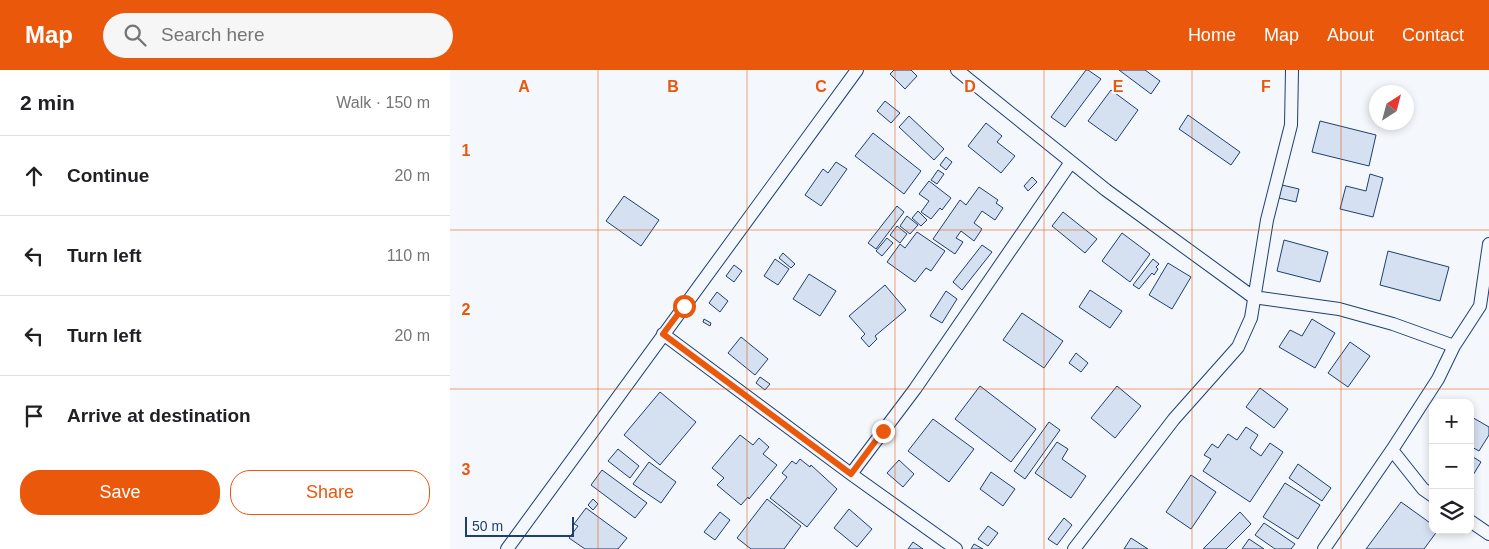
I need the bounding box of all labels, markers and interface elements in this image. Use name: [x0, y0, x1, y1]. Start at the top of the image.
search box: [103, 13, 453, 58]
text: Map: [25, 21, 73, 48]
icon: search: [121, 21, 149, 49]
text: Search here: [161, 24, 265, 45]
text: Home: [1188, 25, 1236, 45]
text: Map: [1264, 25, 1299, 45]
text: About: [1327, 25, 1374, 45]
text: Contact: [1402, 25, 1464, 45]
text: A: [518, 78, 530, 95]
text: B: [667, 78, 679, 95]
text: C: [815, 78, 827, 95]
text: D: [964, 78, 976, 95]
text: E: [1113, 78, 1124, 95]
text: F: [1261, 78, 1271, 95]
north arrow: [1369, 85, 1414, 130]
text: 2 min: [20, 91, 75, 114]
text: Walk · 150 m: [336, 94, 430, 111]
text: 1: [462, 142, 471, 159]
icon: ahead: [20, 162, 48, 190]
text: Continue: [67, 165, 149, 186]
text: 20 m: [394, 167, 430, 184]
icon: left: [20, 242, 48, 270]
text: Turn left: [67, 245, 142, 266]
text: 110 m: [387, 247, 430, 264]
route start: [673, 295, 696, 318]
text: 2: [462, 301, 471, 318]
icon: left: [20, 322, 48, 350]
text: Turn left: [67, 325, 142, 346]
text: 20 m: [394, 327, 430, 344]
map controls: [1429, 399, 1474, 534]
button: +: [1429, 399, 1474, 444]
icon: arrive: [20, 402, 48, 430]
text: Arrive at destination: [67, 405, 251, 426]
route end: [872, 420, 895, 443]
button: −: [1429, 444, 1474, 489]
text: 3: [462, 461, 471, 478]
button: Save: [20, 470, 220, 515]
button: Share: [230, 470, 430, 515]
button: layers: [1429, 489, 1474, 534]
scale bar: [465, 514, 574, 537]
text: 50 m: [472, 518, 503, 534]

